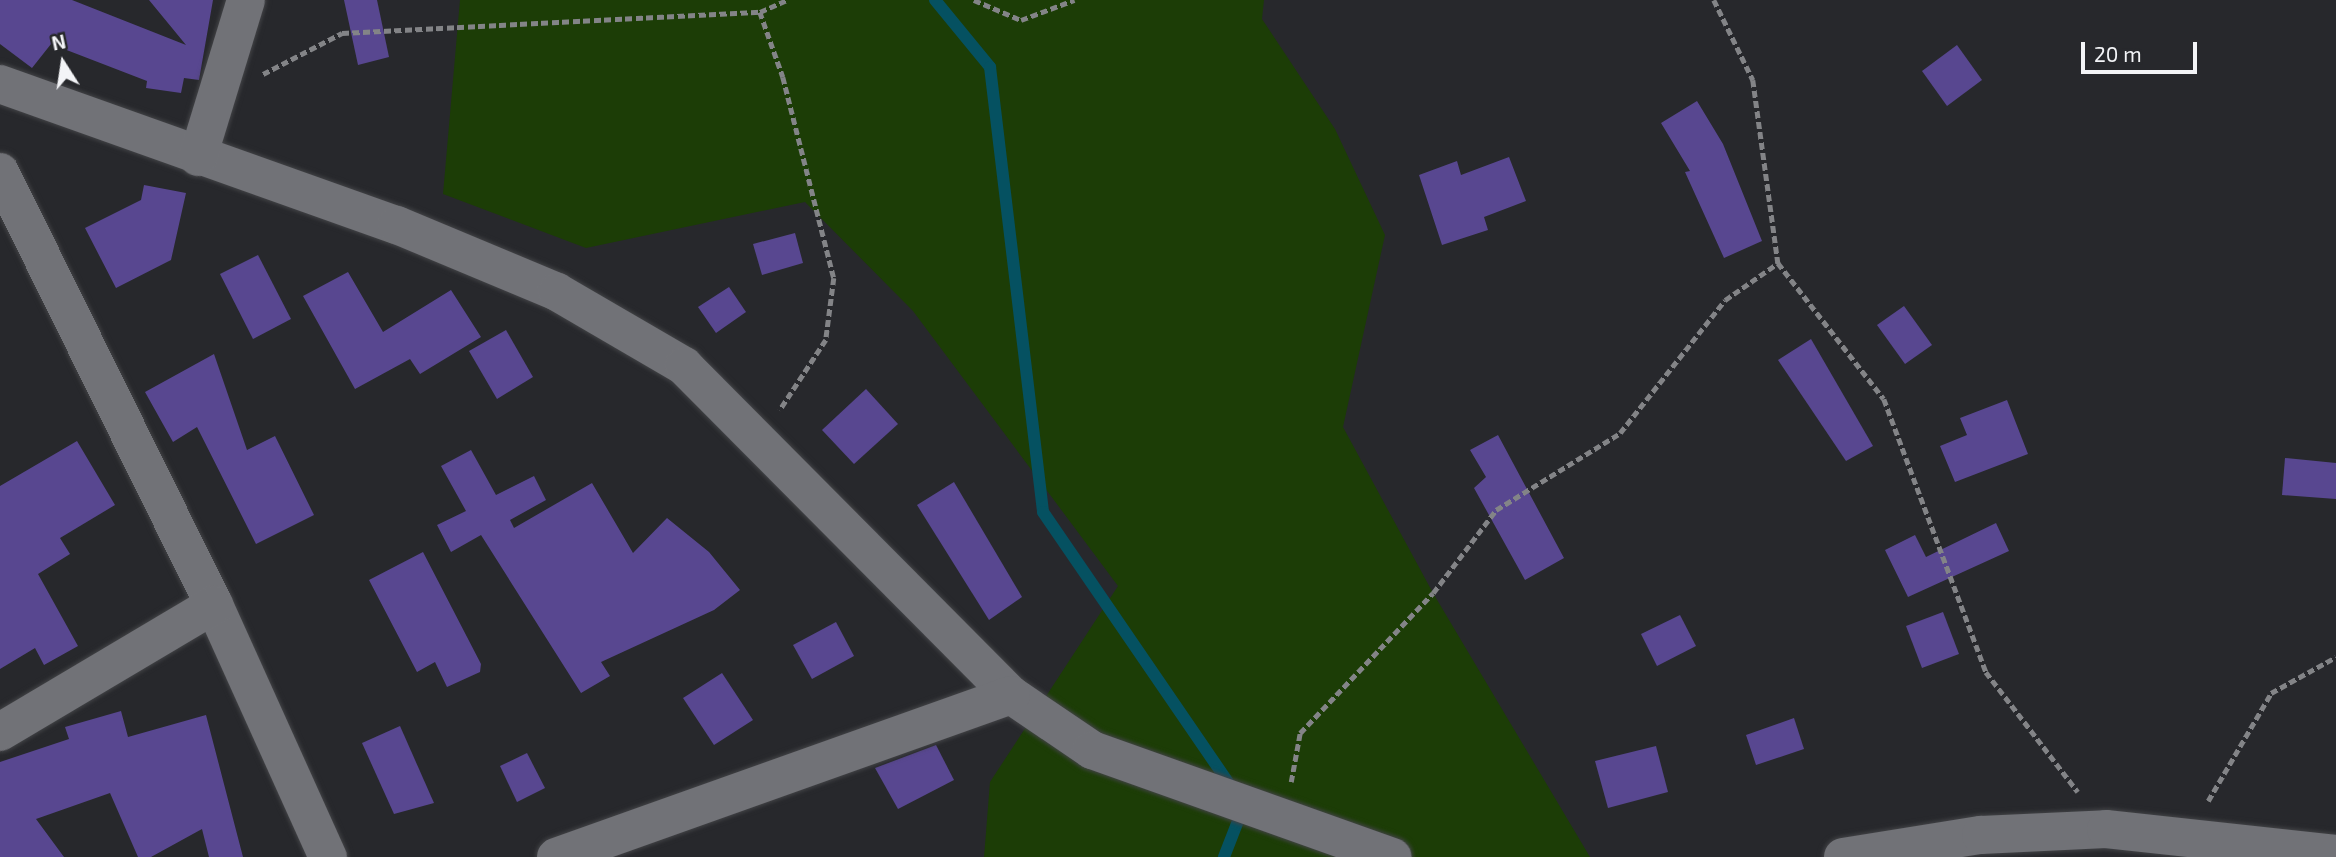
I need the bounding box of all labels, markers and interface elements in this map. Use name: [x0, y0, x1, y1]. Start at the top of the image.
north arrow: [28, 28, 98, 98]
scale bar: [2084, 28, 2200, 72]
text: N: [49, 29, 68, 55]
text: 20 m: [2094, 41, 2142, 66]

